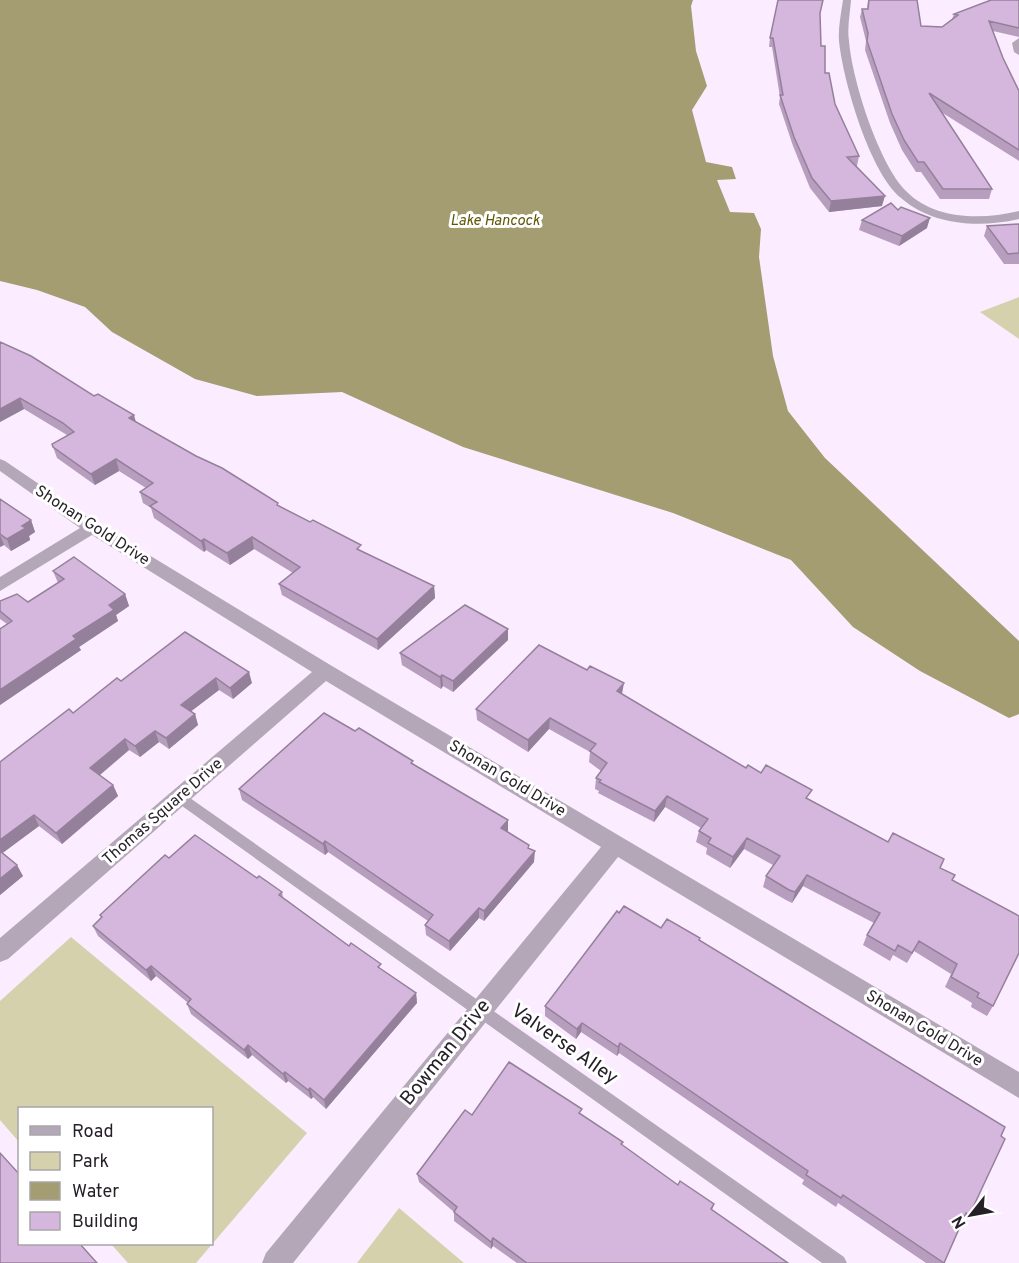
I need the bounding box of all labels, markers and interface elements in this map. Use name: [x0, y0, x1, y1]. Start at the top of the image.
water label: Lake Hancock: [450, 212, 540, 231]
street label: Shonan Gold Drive: [31, 481, 153, 571]
street label: Shonan Gold Drive: [445, 736, 569, 822]
street label: Thomas Square Drive: [99, 754, 227, 870]
street label: Shonan Gold Drive: [862, 986, 986, 1072]
street label: Bowman Drive: [395, 994, 497, 1112]
street label: Valverse Alley: [505, 999, 623, 1091]
legend: [18, 1107, 213, 1245]
text: Road: [72, 1121, 114, 1144]
text: Park: [72, 1151, 109, 1174]
text: Water: [72, 1181, 119, 1204]
north arrow: [941, 1185, 1001, 1245]
text: Building: [72, 1211, 138, 1234]
text: N: [948, 1212, 971, 1232]

